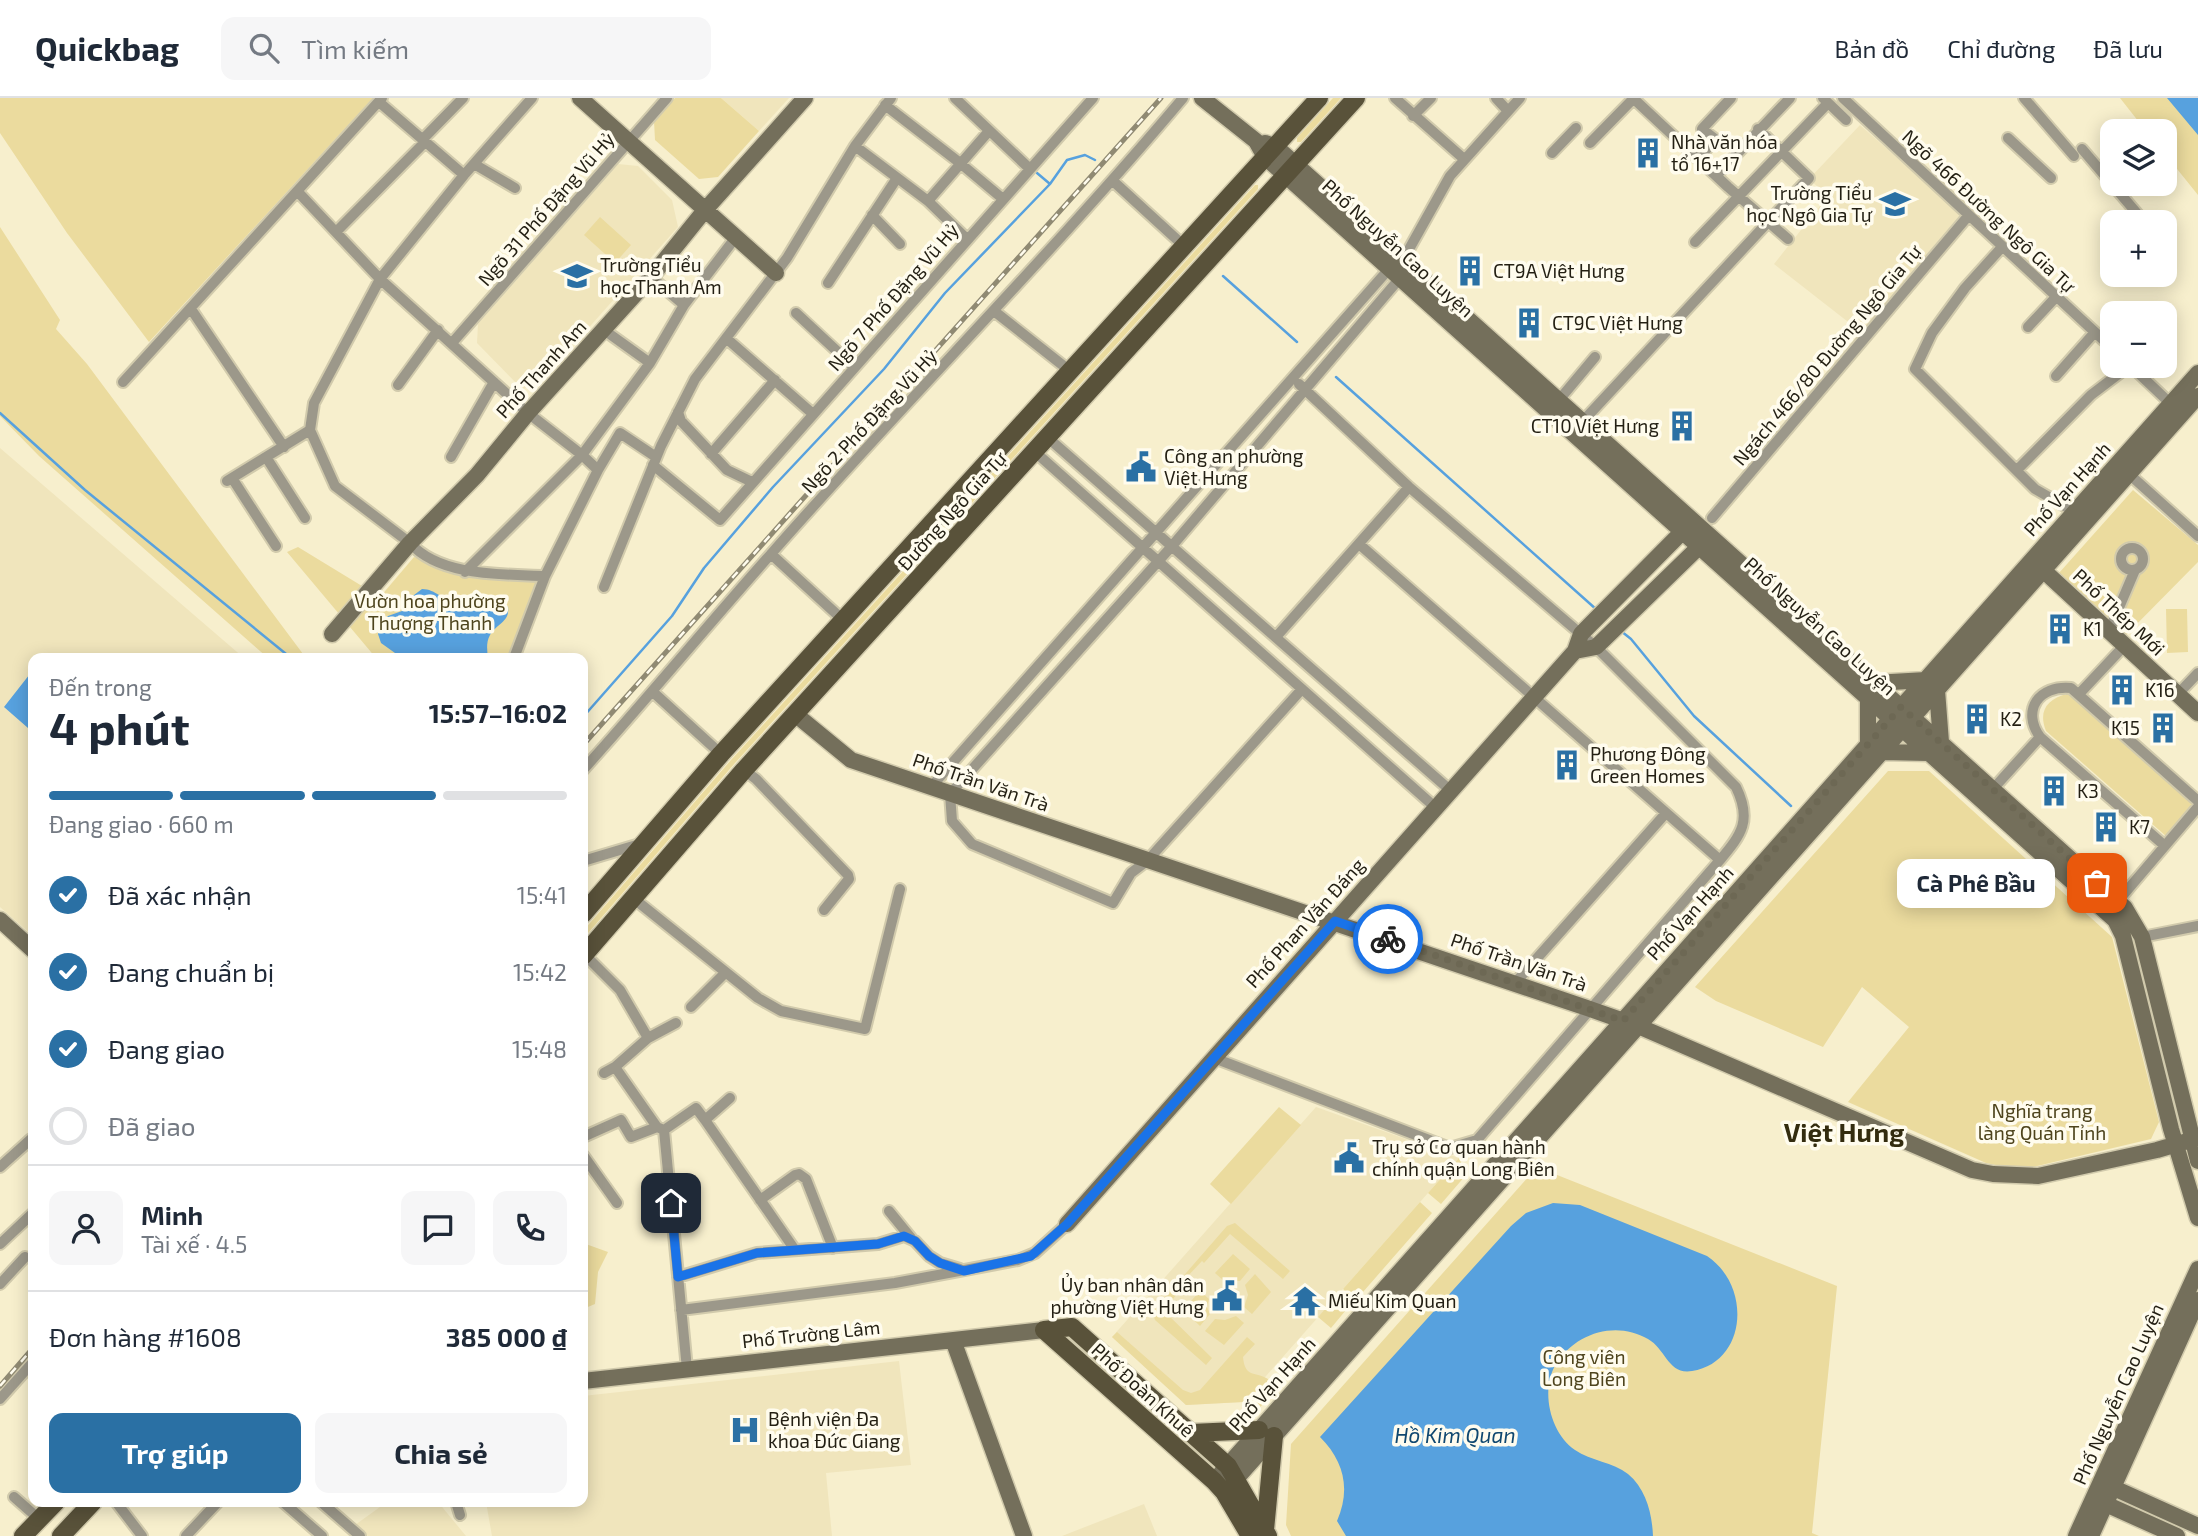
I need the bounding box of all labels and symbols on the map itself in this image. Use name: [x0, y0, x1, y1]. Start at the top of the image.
street label: Ngõ 466 Đường Ngô Gia Tự: [1898, 124, 2081, 297]
street label: Ngõ 31 Phố Đặng Vũ Hỷ: [473, 127, 619, 290]
place label: Nhà văn hóa tổ 16+17: [1671, 130, 1778, 175]
building icon: Nhà văn hóa tổ 16+17: [1631, 136, 1665, 170]
street label: Phố Nguyễn Cao Luyện: [1318, 174, 1479, 322]
place label: Trường Tiểu học Ngô Gia Tự: [1746, 181, 1873, 226]
school or university icon: Trường Tiểu học Ngô Gia Tự: [1878, 187, 1912, 221]
street label: Ngõ 7 Phố Đặng Vũ Hỷ: [822, 218, 963, 375]
street label: Ngách 466/80 Đường Ngô Gia Tự: [1728, 239, 1926, 470]
place label: Trường Tiểu học Thanh Am: [600, 253, 722, 298]
building icon: CT9A Việt Hưng: [1453, 254, 1487, 288]
school or university icon: Trường Tiểu học Thanh Am: [560, 259, 594, 293]
place label: CT9A Việt Hưng: [1493, 259, 1625, 282]
building icon: CT9C Việt Hưng: [1512, 306, 1546, 340]
place label: CT9C Việt Hưng: [1552, 311, 1683, 334]
street label: Phố Thanh Am: [491, 315, 591, 422]
street label: Ngõ 2 Phố Đặng Vũ Hỷ: [796, 344, 941, 497]
building icon: CT10 Việt Hưng: [1665, 409, 1699, 443]
place label: CT10 Việt Hưng: [1531, 414, 1659, 437]
street label: Phố Vạn Hạnh: [2018, 437, 2115, 540]
place label: Công an phường Việt Hưng: [1164, 444, 1304, 489]
street label: Đường Ngô Gia Tự: [892, 446, 1011, 575]
public building icon: Công an phường Việt Hưng: [1124, 450, 1158, 484]
street label: Phố Nguyễn Cao Luyện: [1740, 552, 1901, 700]
street label: Phố Thép Mới: [2069, 563, 2170, 660]
park label: Vườn hoa phường Thượng Thanh: [354, 589, 506, 634]
building icon: K1: [2043, 612, 2077, 646]
place label: K1: [2083, 617, 2102, 640]
building icon: K16: [2105, 673, 2139, 707]
place label: K16: [2145, 678, 2175, 701]
building icon: K2: [1960, 702, 1994, 736]
place label: K2: [2000, 707, 2022, 730]
building icon: K15: [2146, 711, 2180, 745]
place label: K15: [2111, 716, 2140, 739]
place label: Phương Đông Green Homes: [1590, 742, 1706, 787]
street label: Phố Trần Văn Trà: [910, 747, 1052, 816]
building icon: Phương Đông Green Homes: [1550, 748, 1584, 782]
building icon: K3: [2037, 774, 2071, 808]
place label: K3: [2077, 779, 2099, 802]
building icon: K7: [2089, 810, 2123, 844]
place label: K7: [2129, 815, 2150, 838]
street label: Phố Phan Văn Đáng: [1240, 853, 1369, 992]
pin: [2067, 853, 2127, 913]
callout: Cà Phê Bầu: [1898, 858, 2055, 908]
street label: Phố Vạn Hạnh: [1641, 861, 1738, 964]
courier: [1353, 904, 1423, 974]
street label: Phố Trần Văn Trà: [1448, 927, 1590, 996]
park label: Nghĩa trang làng Quán Tỉnh: [1978, 1099, 2106, 1144]
district label: Việt Hưng: [1784, 1116, 1904, 1147]
place label: Trụ sở Cơ quan hành chính quận Long Biên: [1372, 1135, 1555, 1180]
public building icon: Trụ sở Cơ quan hành chính quận Long Biên: [1332, 1141, 1366, 1175]
pin: [641, 1173, 701, 1233]
place label: Ủy ban nhân dân phường Việt Hưng: [1051, 1272, 1204, 1318]
public building icon: Ủy ban nhân dân phường Việt Hưng: [1210, 1279, 1244, 1313]
temple icon: Miếu Kim Quan: [1288, 1284, 1322, 1318]
place label: Miếu Kim Quan: [1328, 1289, 1456, 1312]
street label: Phố Nguyễn Cao Luyện: [2067, 1300, 2168, 1488]
street label: Phố Trường Lâm: [741, 1315, 881, 1352]
street label: Phố Vạn Hạnh: [1223, 1332, 1320, 1435]
street label: Phố Đoàn Khuê: [1087, 1338, 1199, 1442]
park label: Công viên Long Biên: [1542, 1345, 1626, 1390]
place label: Bệnh viện Đa khoa Đức Giang: [768, 1407, 901, 1452]
hospital icon: Bệnh viện Đa khoa Đức Giang: [728, 1413, 762, 1447]
water label: Hồ Kim Quan: [1394, 1422, 1516, 1448]

